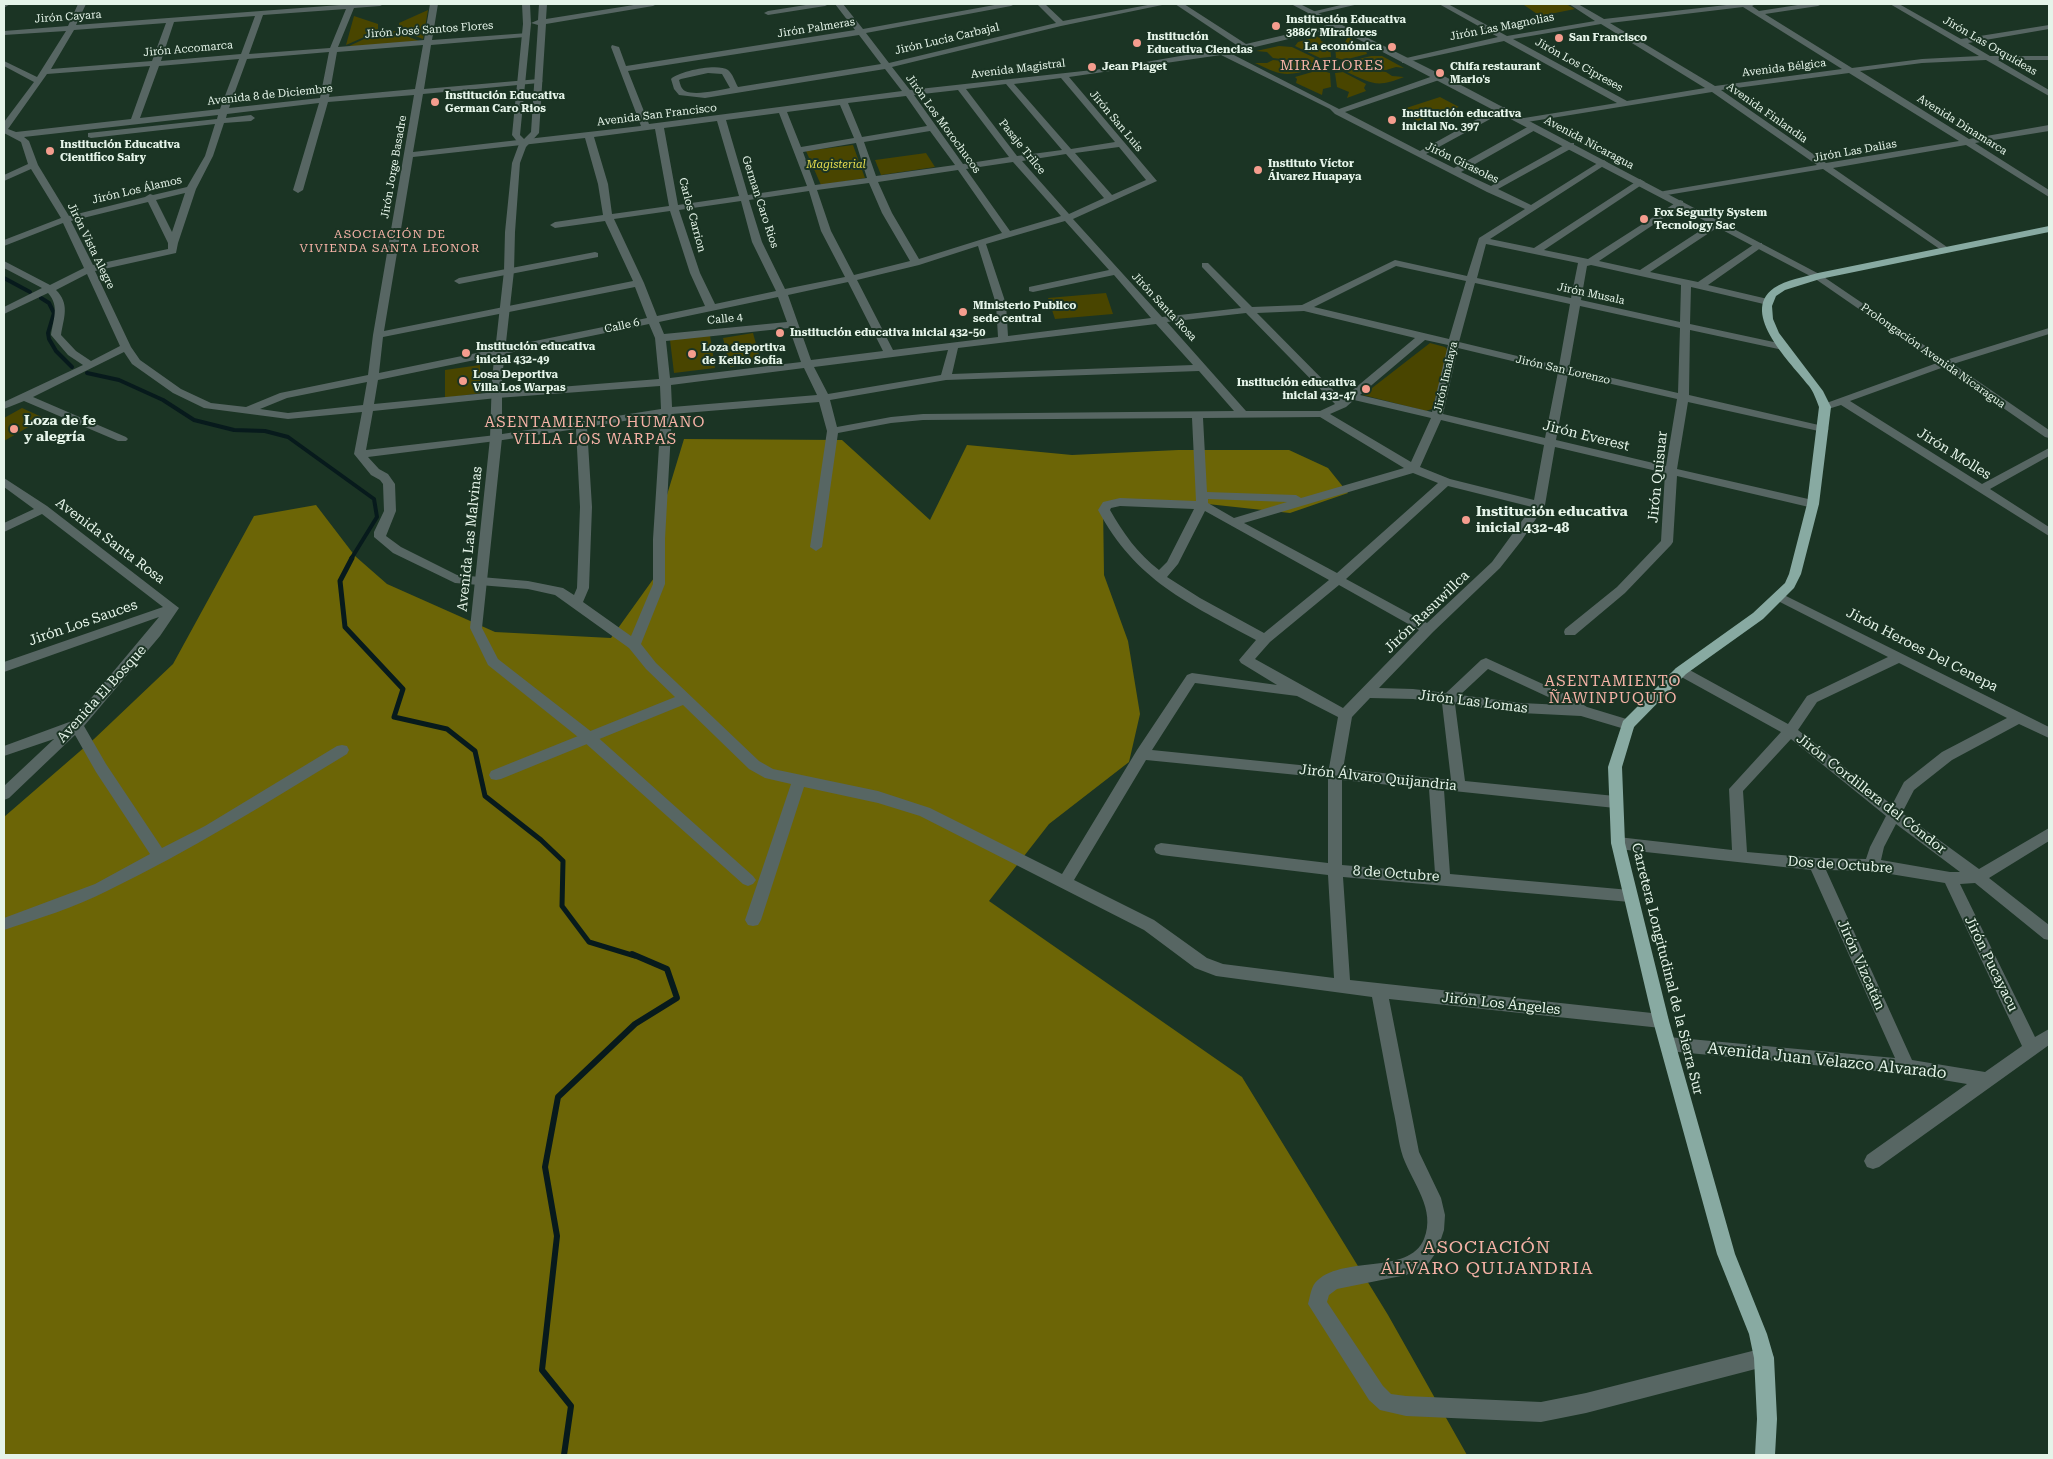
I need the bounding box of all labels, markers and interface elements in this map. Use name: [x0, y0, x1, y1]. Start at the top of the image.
street label: Jirón Cayara: [34, 8, 102, 26]
street label: Jirón Las Magnolias: [1449, 10, 1555, 44]
place label: Institución Educativa 38867 Miraflores: [1286, 13, 1406, 39]
street label: Jirón Las Orquídeas: [1941, 14, 2039, 78]
street label: Jirón Palmeras: [776, 15, 856, 41]
street label: Jirón José Santos Flores: [364, 19, 494, 41]
marker: Institución Educativa 38867 Miraflores: [1270, 20, 1282, 32]
street label: Jirón Lucía Carbajal: [894, 21, 1000, 57]
place label: Institución Educativa Ciencias: [1147, 30, 1253, 56]
place label: San Francisco: [1569, 31, 1647, 45]
marker: San Francisco: [1553, 32, 1565, 44]
street label: Jirón Los Cipreses: [1533, 35, 1625, 95]
marker: Institución Educativa Ciencias: [1131, 37, 1143, 49]
street label: Jirón Accomarca: [143, 39, 233, 59]
place label: La económica: [1304, 40, 1382, 54]
marker: La económica: [1386, 41, 1398, 53]
street label: Avenida Bélgica: [1741, 56, 1827, 80]
street label: Avenida Magistral: [970, 57, 1066, 81]
district label: MIRAFLORES: [1279, 58, 1385, 74]
place label: Jean Piaget: [1102, 60, 1167, 74]
place label: Chifa restaurant Mario's: [1450, 60, 1541, 86]
marker: Jean Piaget: [1086, 61, 1098, 73]
marker: Chifa restaurant Mario's: [1434, 67, 1446, 79]
street label: Jirón Los Morochucos: [903, 72, 983, 176]
street label: Avenida Finlandia: [1724, 80, 1810, 146]
street label: Avenida 8 de Diciembre: [207, 82, 333, 108]
street label: Jirón San Luis: [1087, 88, 1145, 154]
place label: Institución Educativa German Caro Rios: [445, 89, 565, 115]
street label: Avenida Dinamarca: [1915, 92, 2009, 158]
marker: Institución Educativa German Caro Rios: [429, 96, 441, 108]
street label: Avenida San Francisco: [596, 101, 718, 129]
place label: Institución educativa inicial No. 397: [1402, 107, 1521, 133]
street label: Jirón Jorge Basadre: [378, 114, 410, 220]
marker: Institución educativa inicial No. 397: [1386, 114, 1398, 126]
street label: Avenida Nicaragua: [1542, 114, 1636, 172]
street label: Pasaje Trilce: [996, 117, 1048, 177]
street label: Jirón Las Dalias: [1812, 137, 1898, 165]
place label: Institución Educativa Cientifico Sairy: [60, 138, 180, 164]
street label: Jirón Girasoles: [1423, 140, 1501, 186]
marker: Institución Educativa Cientifico Sairy: [44, 145, 56, 157]
street label: German Caro Rios: [739, 154, 781, 250]
place label: Instituto Víctor Álvarez Huapaya: [1268, 157, 1361, 183]
park label: Magisterial: [806, 158, 866, 172]
marker: Instituto Víctor Álvarez Huapaya: [1252, 164, 1264, 176]
street label: Jirón Los Álamos: [91, 173, 183, 207]
street label: Carlos Carrion: [676, 176, 708, 254]
street label: Jirón Vista Alegre: [64, 201, 118, 291]
place label: Fox Segurity System Tecnology Sac: [1654, 206, 1767, 232]
marker: Fox Segurity System Tecnology Sac: [1638, 213, 1650, 225]
district label: ASOCIACIÓN DE VIVIENDA SANTA LEONOR: [297, 227, 483, 255]
street label: Jirón Santa Rosa: [1129, 270, 1199, 344]
street label: Jirón Musala: [1556, 280, 1626, 308]
place label: Ministerio Publico sede central: [973, 299, 1076, 325]
street label: Prolongación Avenida Nicaragua: [1858, 301, 2008, 411]
marker: Ministerio Publico sede central: [957, 306, 969, 318]
street label: Calle 4: [707, 311, 743, 327]
street label: Calle 6: [603, 316, 641, 336]
place label: Institución educativa inicial 432-50: [790, 326, 985, 340]
marker: Institución educativa inicial 432-50: [774, 327, 786, 339]
place label: Institución educativa inicial 432-49: [476, 340, 595, 366]
street label: Jirón Imalaya: [1431, 340, 1461, 414]
place label: Loza deportiva de Keiko Sofia: [702, 341, 785, 367]
marker: Institución educativa inicial 432-49: [460, 347, 472, 359]
marker: Loza deportiva de Keiko Sofia: [686, 348, 698, 360]
street label: Jirón San Lorenzo: [1514, 353, 1612, 387]
place label: Losa Deportiva Villa Los Warpas: [473, 368, 566, 394]
marker: Losa Deportiva Villa Los Warpas: [457, 375, 469, 387]
place label: Institución educativa inicial 432-47: [1237, 376, 1356, 402]
marker: Institución educativa inicial 432-47: [1360, 383, 1372, 395]
place label: Loza de fe y alegría: [24, 413, 96, 446]
district label: ASENTAMIENTO HUMANO VILLA LOS WARPAS: [482, 414, 708, 449]
street label: Jirón Everest: [1541, 417, 1631, 455]
marker: Loza de fe y alegría: [8, 423, 20, 435]
street label: Jirón Molles: [1914, 425, 1994, 483]
street label: Jirón Quisuar: [1645, 430, 1671, 524]
street label: Avenida Las Malvinas: [454, 466, 486, 612]
street label: Avenida Santa Rosa: [52, 494, 168, 588]
place label: Institución educativa inicial 432-48: [1476, 504, 1628, 536]
marker: Institución educativa inicial 432-48: [1460, 514, 1472, 526]
street label: Jirón Rasuwillca: [1381, 567, 1473, 657]
street label: Jirón Los Sauces: [26, 597, 140, 649]
street label: Jirón Heroes Del Cenepa: [1843, 604, 2001, 696]
street label: Avenida El Bosque: [54, 642, 150, 746]
district label: ASENTAMIENTO ÑAWINPUQUIO: [1543, 673, 1683, 708]
street label: Jirón Las Lomas: [1417, 687, 1529, 717]
street label: Jirón Cordillera del Cóndor: [1793, 730, 1949, 858]
street label: Jirón Álvaro Quijandria: [1298, 761, 1458, 795]
street label: Carretera Longitudinal de la Sierra Sur: [1628, 841, 1706, 1097]
street label: Dos de Octubre: [1787, 853, 1893, 877]
street label: 8 de Octubre: [1352, 863, 1440, 885]
street label: Jirón Pucayacu: [1961, 914, 2021, 1014]
street label: Jirón Vizcatán: [1834, 917, 1888, 1013]
street label: Jirón Los Ángeles: [1441, 989, 1561, 1019]
street label: Avenida Juan Velazco Alvarado: [1706, 1039, 1948, 1083]
district label: ASOCIACIÓN ÁLVARO QUIJANDRIA: [1378, 1237, 1596, 1280]

